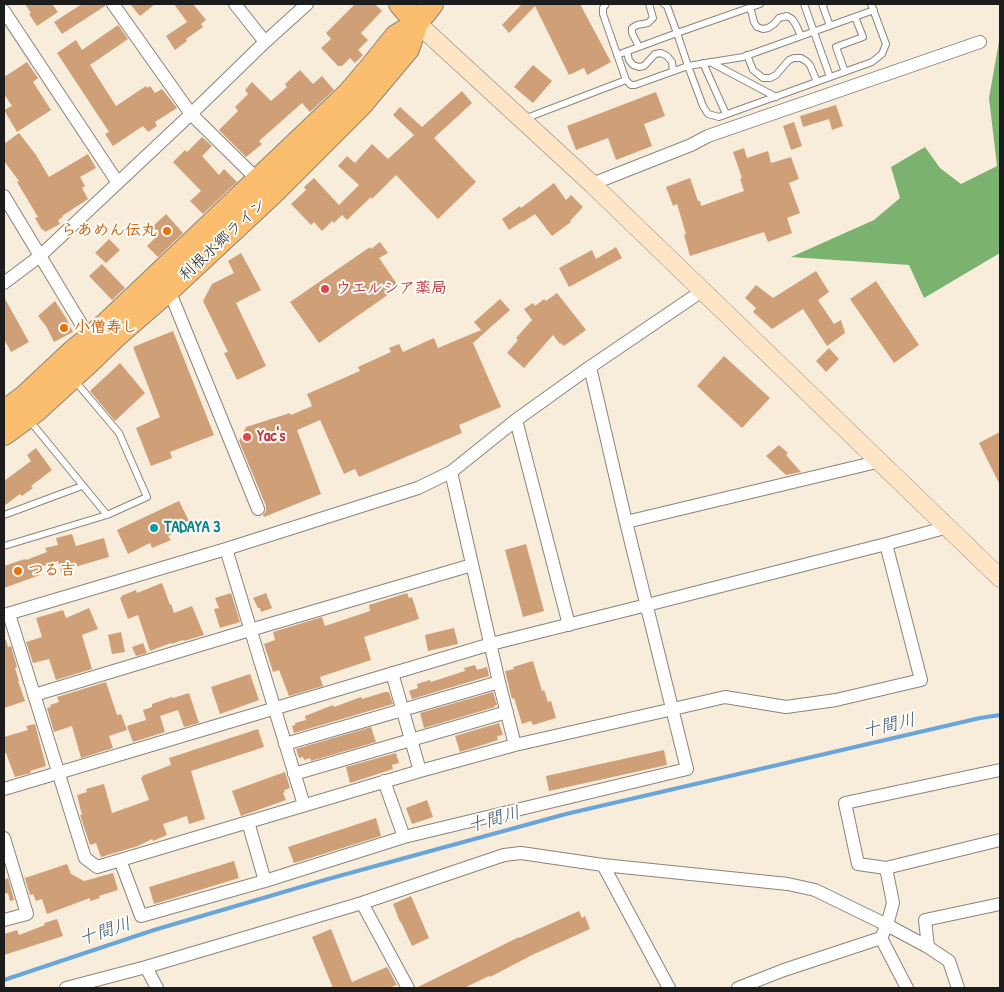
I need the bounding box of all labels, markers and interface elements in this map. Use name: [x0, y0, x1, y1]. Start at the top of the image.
street label: 利根水郷ライン: [175, 195, 271, 285]
place label: らあめん伝丸: [61, 221, 157, 241]
marker: らあめん伝丸: [161, 225, 173, 237]
place label: ウエルシア薬局: [335, 279, 447, 299]
marker: ウエルシア薬局: [319, 283, 331, 295]
place label: 小僧寿し: [74, 318, 138, 338]
marker: 小僧寿し: [58, 322, 70, 334]
place label: Yac's: [257, 427, 285, 447]
marker: Yac's: [241, 431, 253, 443]
place label: TADAYA 3: [164, 518, 220, 538]
marker: TADAYA 3: [148, 522, 160, 534]
place label: つる吉: [28, 561, 76, 581]
marker: つる吉: [12, 565, 24, 577]
water label: 十間川: [860, 709, 918, 743]
water label: 十間川: [465, 802, 523, 838]
water label: 十間川: [76, 913, 134, 951]

